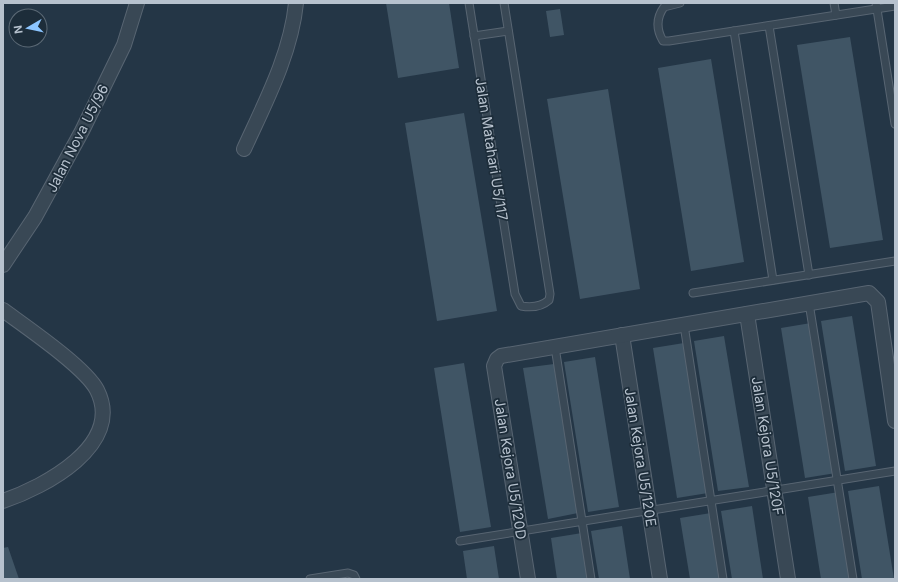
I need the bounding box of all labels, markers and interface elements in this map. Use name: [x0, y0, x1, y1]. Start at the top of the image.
north arrow: [8, 8, 48, 48]
text: N: [11, 24, 26, 35]
street label: Jalan Matahari U5/117: [472, 76, 512, 222]
street label: Jalan Nova U5/96: [42, 81, 112, 195]
street label: Jalan Kejora U5/120F: [749, 375, 787, 517]
street label: Jalan Kejora U5/120E: [622, 386, 660, 528]
street label: Jalan Kejora U5/120D: [491, 397, 531, 541]

